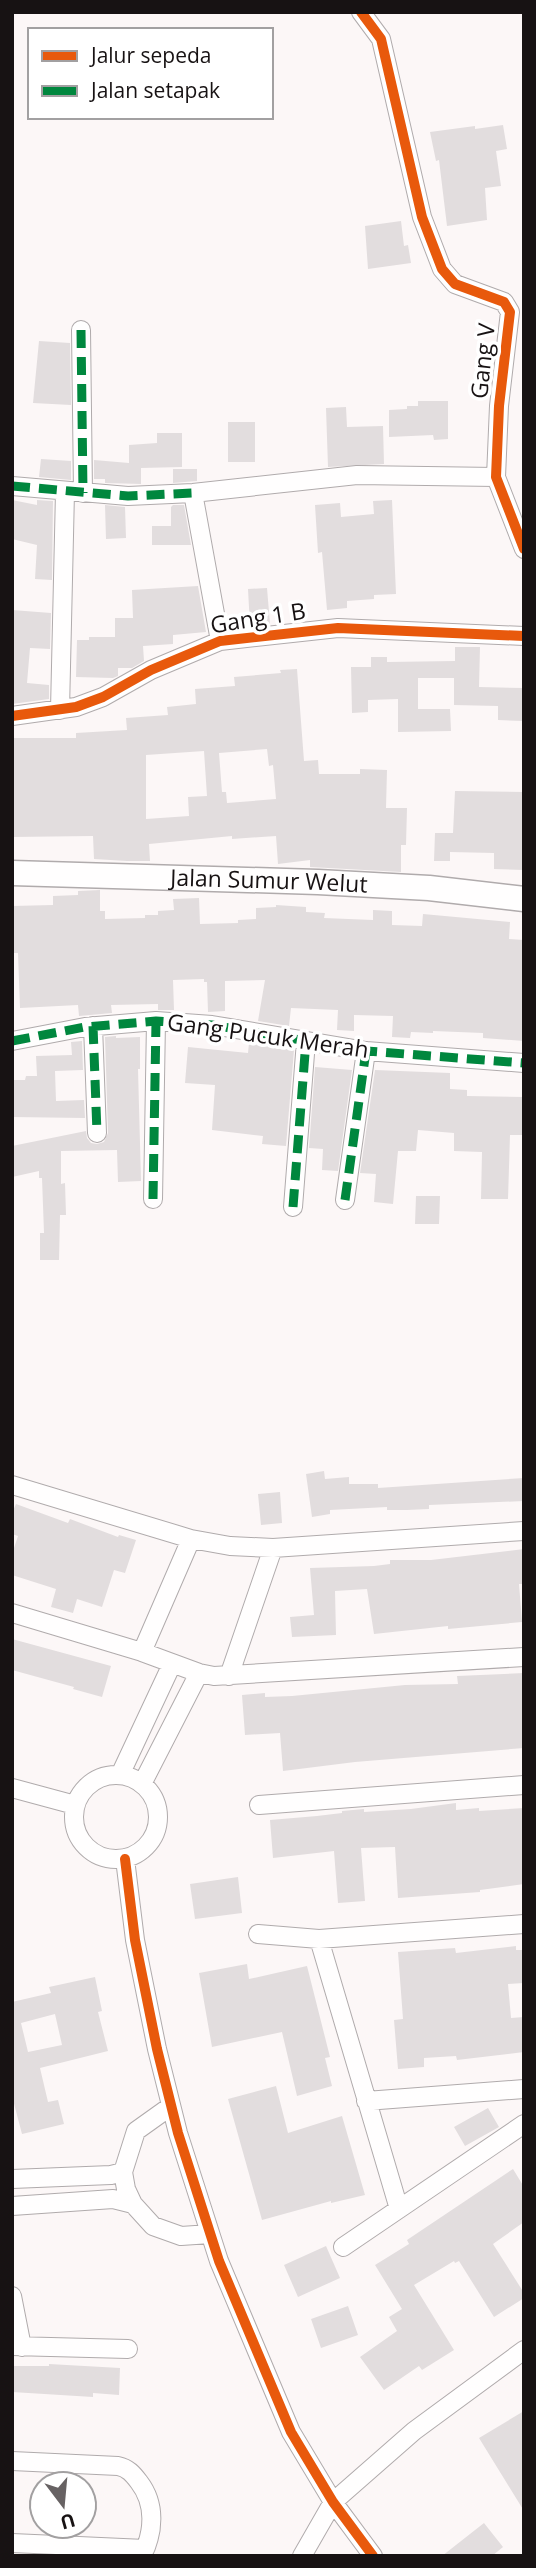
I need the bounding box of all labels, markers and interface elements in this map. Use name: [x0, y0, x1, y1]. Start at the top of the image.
legend: [28, 28, 273, 119]
text: Jalur sepeda: [89, 41, 211, 69]
text: Jalan setapak: [89, 76, 220, 104]
street label: Gang V: [462, 321, 502, 400]
street label: Gang 1 B: [208, 594, 308, 640]
street label: Jalan Sumur Welut: [168, 861, 368, 900]
street label: Gang Pucuk Merah: [165, 1005, 371, 1065]
north arrow: [28, 2470, 98, 2540]
text: U: [57, 2507, 78, 2536]

